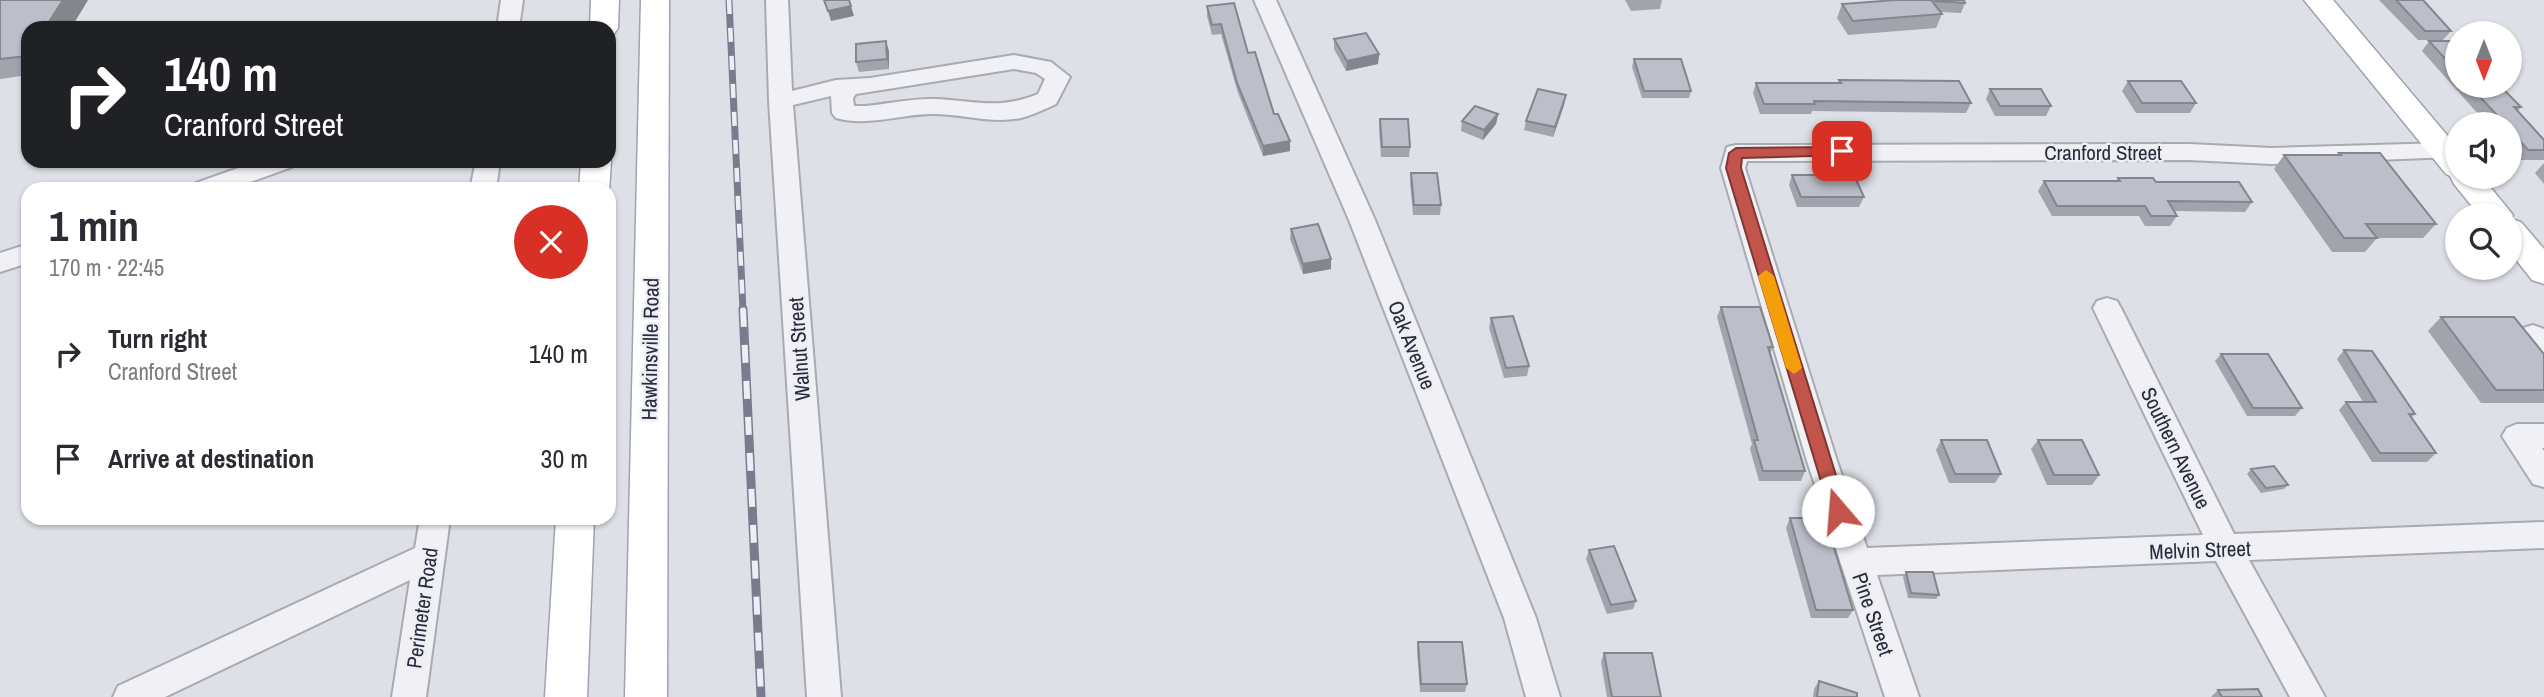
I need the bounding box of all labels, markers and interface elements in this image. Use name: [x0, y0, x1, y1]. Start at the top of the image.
north arrow: [2445, 21, 2522, 98]
map controls: [2445, 21, 2522, 280]
text: 140 m: [164, 40, 278, 106]
icon: right: [49, 49, 140, 140]
text: Cranford Street: [164, 103, 343, 146]
button: sound: [2445, 112, 2522, 189]
pin: [1812, 121, 1872, 181]
icon: arrive: [1823, 132, 1861, 170]
street label: Cranford Street: [2044, 138, 2162, 167]
text: 1 min: [49, 198, 139, 254]
button: search: [2445, 203, 2522, 280]
button: close: [514, 205, 588, 279]
text: 170 m · 22:45: [49, 252, 164, 283]
street label: Hawkinsville Road: [634, 277, 666, 421]
street label: Walnut Street: [781, 296, 817, 402]
street label: Oak Avenue: [1381, 296, 1443, 394]
text: Turn right: [108, 321, 207, 356]
icon: right: [49, 335, 87, 373]
text: 140 m: [529, 336, 588, 371]
text: Cranford Street: [108, 356, 237, 387]
street label: Southern Avenue: [2134, 382, 2218, 514]
icon: arrive: [49, 440, 87, 478]
text: Arrive at destination: [108, 441, 314, 476]
text: 30 m: [541, 441, 588, 476]
position arrow: [1801, 474, 1875, 548]
street label: Melvin Street: [2149, 534, 2251, 566]
street label: Perimeter Road: [399, 546, 445, 670]
street label: Pine Street: [1845, 569, 1901, 660]

